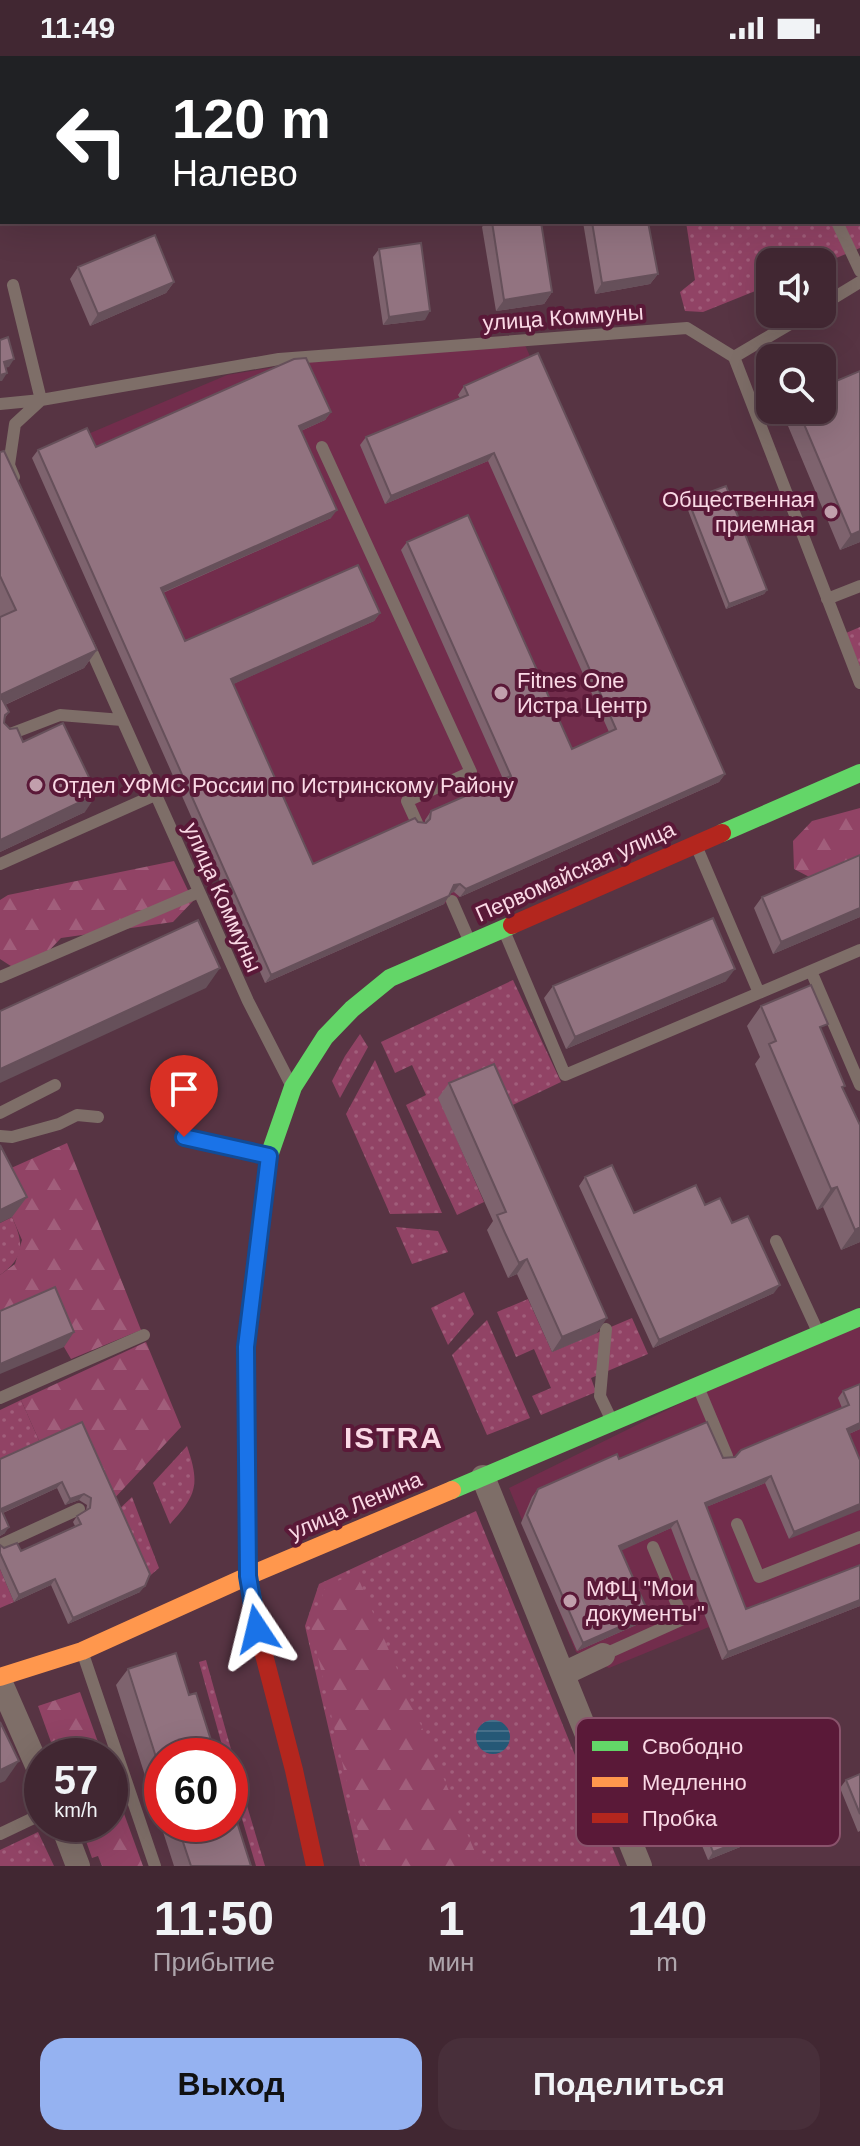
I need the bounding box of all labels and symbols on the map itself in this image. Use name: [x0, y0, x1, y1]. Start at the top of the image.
street label: улица Коммуны: [482, 299, 644, 336]
place label: Общественная приемная: [662, 487, 815, 537]
marker: Общественная приемная: [822, 503, 840, 521]
place label: Fitnes One Истра Центр: [517, 668, 647, 718]
marker: Fitnes One Истра Центр: [492, 684, 510, 702]
place label: Отдел УФМС России по Истринскому Району: [52, 773, 514, 798]
marker: Отдел УФМС России по Истринскому Району: [27, 776, 45, 794]
street label: Первомайская улица: [472, 816, 679, 927]
street label: улица Коммуны: [178, 819, 267, 976]
pin: [150, 1055, 218, 1137]
district label: ISTRA: [344, 1421, 444, 1454]
street label: улица Ленина: [285, 1466, 426, 1545]
place label: МФЦ "Мои документы": [586, 1576, 705, 1626]
position arrow: [215, 1587, 299, 1671]
marker: МФЦ "Мои документы": [561, 1592, 579, 1610]
legend: [576, 1718, 840, 1846]
text: Свободно: [642, 1734, 743, 1759]
speed limit sign: 60: [144, 1738, 248, 1842]
text: Медленно: [642, 1770, 747, 1795]
text: Пробка: [642, 1806, 718, 1831]

